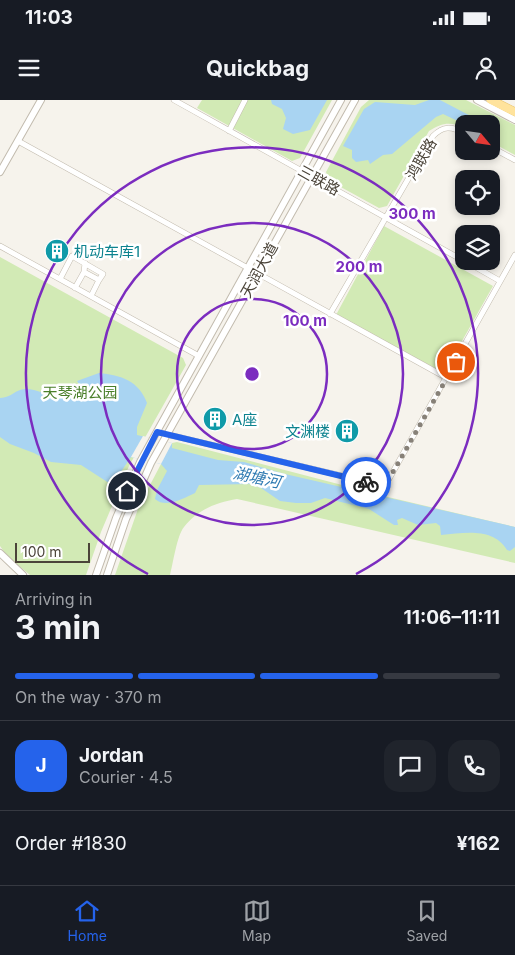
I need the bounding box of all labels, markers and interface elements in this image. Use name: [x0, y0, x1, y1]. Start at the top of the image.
text: 11:03: [25, 6, 73, 29]
icon: menu: [15, 54, 43, 82]
icon: person: [472, 54, 500, 82]
text: Quickbag: [206, 55, 309, 81]
north arrow: [455, 115, 500, 160]
map controls: [455, 115, 500, 270]
street label: 鸿联路: [402, 135, 440, 183]
street label: 三联路: [295, 161, 343, 199]
button: locate: [455, 170, 500, 215]
text: 300 m: [388, 204, 436, 223]
button: layers: [455, 225, 500, 270]
building icon: 机动车库1: [44, 238, 70, 264]
street label: 天润大道: [236, 239, 282, 301]
place label: 机动车库1: [74, 242, 140, 261]
text: 200 m: [336, 257, 382, 276]
text: 100 m: [283, 311, 327, 330]
pin: [435, 341, 477, 383]
icon: bag: [442, 348, 470, 376]
centre of rings: [243, 365, 261, 383]
park label: 天琴湖公园: [42, 383, 118, 402]
building icon: A座: [202, 406, 228, 432]
place label: A座: [232, 410, 257, 429]
building icon: 文渊楼: [334, 418, 360, 444]
place label: 文渊楼: [285, 422, 330, 441]
courier: [341, 457, 391, 507]
water label: 湖塘河: [231, 462, 285, 492]
icon: bike: [352, 468, 380, 496]
pin: [106, 470, 148, 512]
icon: home: [113, 477, 141, 505]
scale bar: [15, 540, 90, 563]
text: 100 m: [22, 543, 62, 560]
text: Arriving in: [15, 589, 92, 609]
text: 11:06–11:11: [404, 606, 500, 629]
text: 3 min: [15, 608, 101, 647]
text: On the way · 370 m: [15, 687, 161, 707]
button: chat: [384, 740, 436, 792]
button: phone: [448, 740, 500, 792]
text: Jordan: [79, 744, 144, 767]
text: J: [35, 754, 47, 777]
text: Courier · 4.5: [79, 767, 173, 787]
text: Order #1830: [15, 832, 127, 855]
text: ¥162: [457, 832, 500, 855]
tab: Home: [68, 897, 107, 944]
tab: Map: [242, 897, 271, 944]
tab: Saved: [406, 897, 447, 944]

